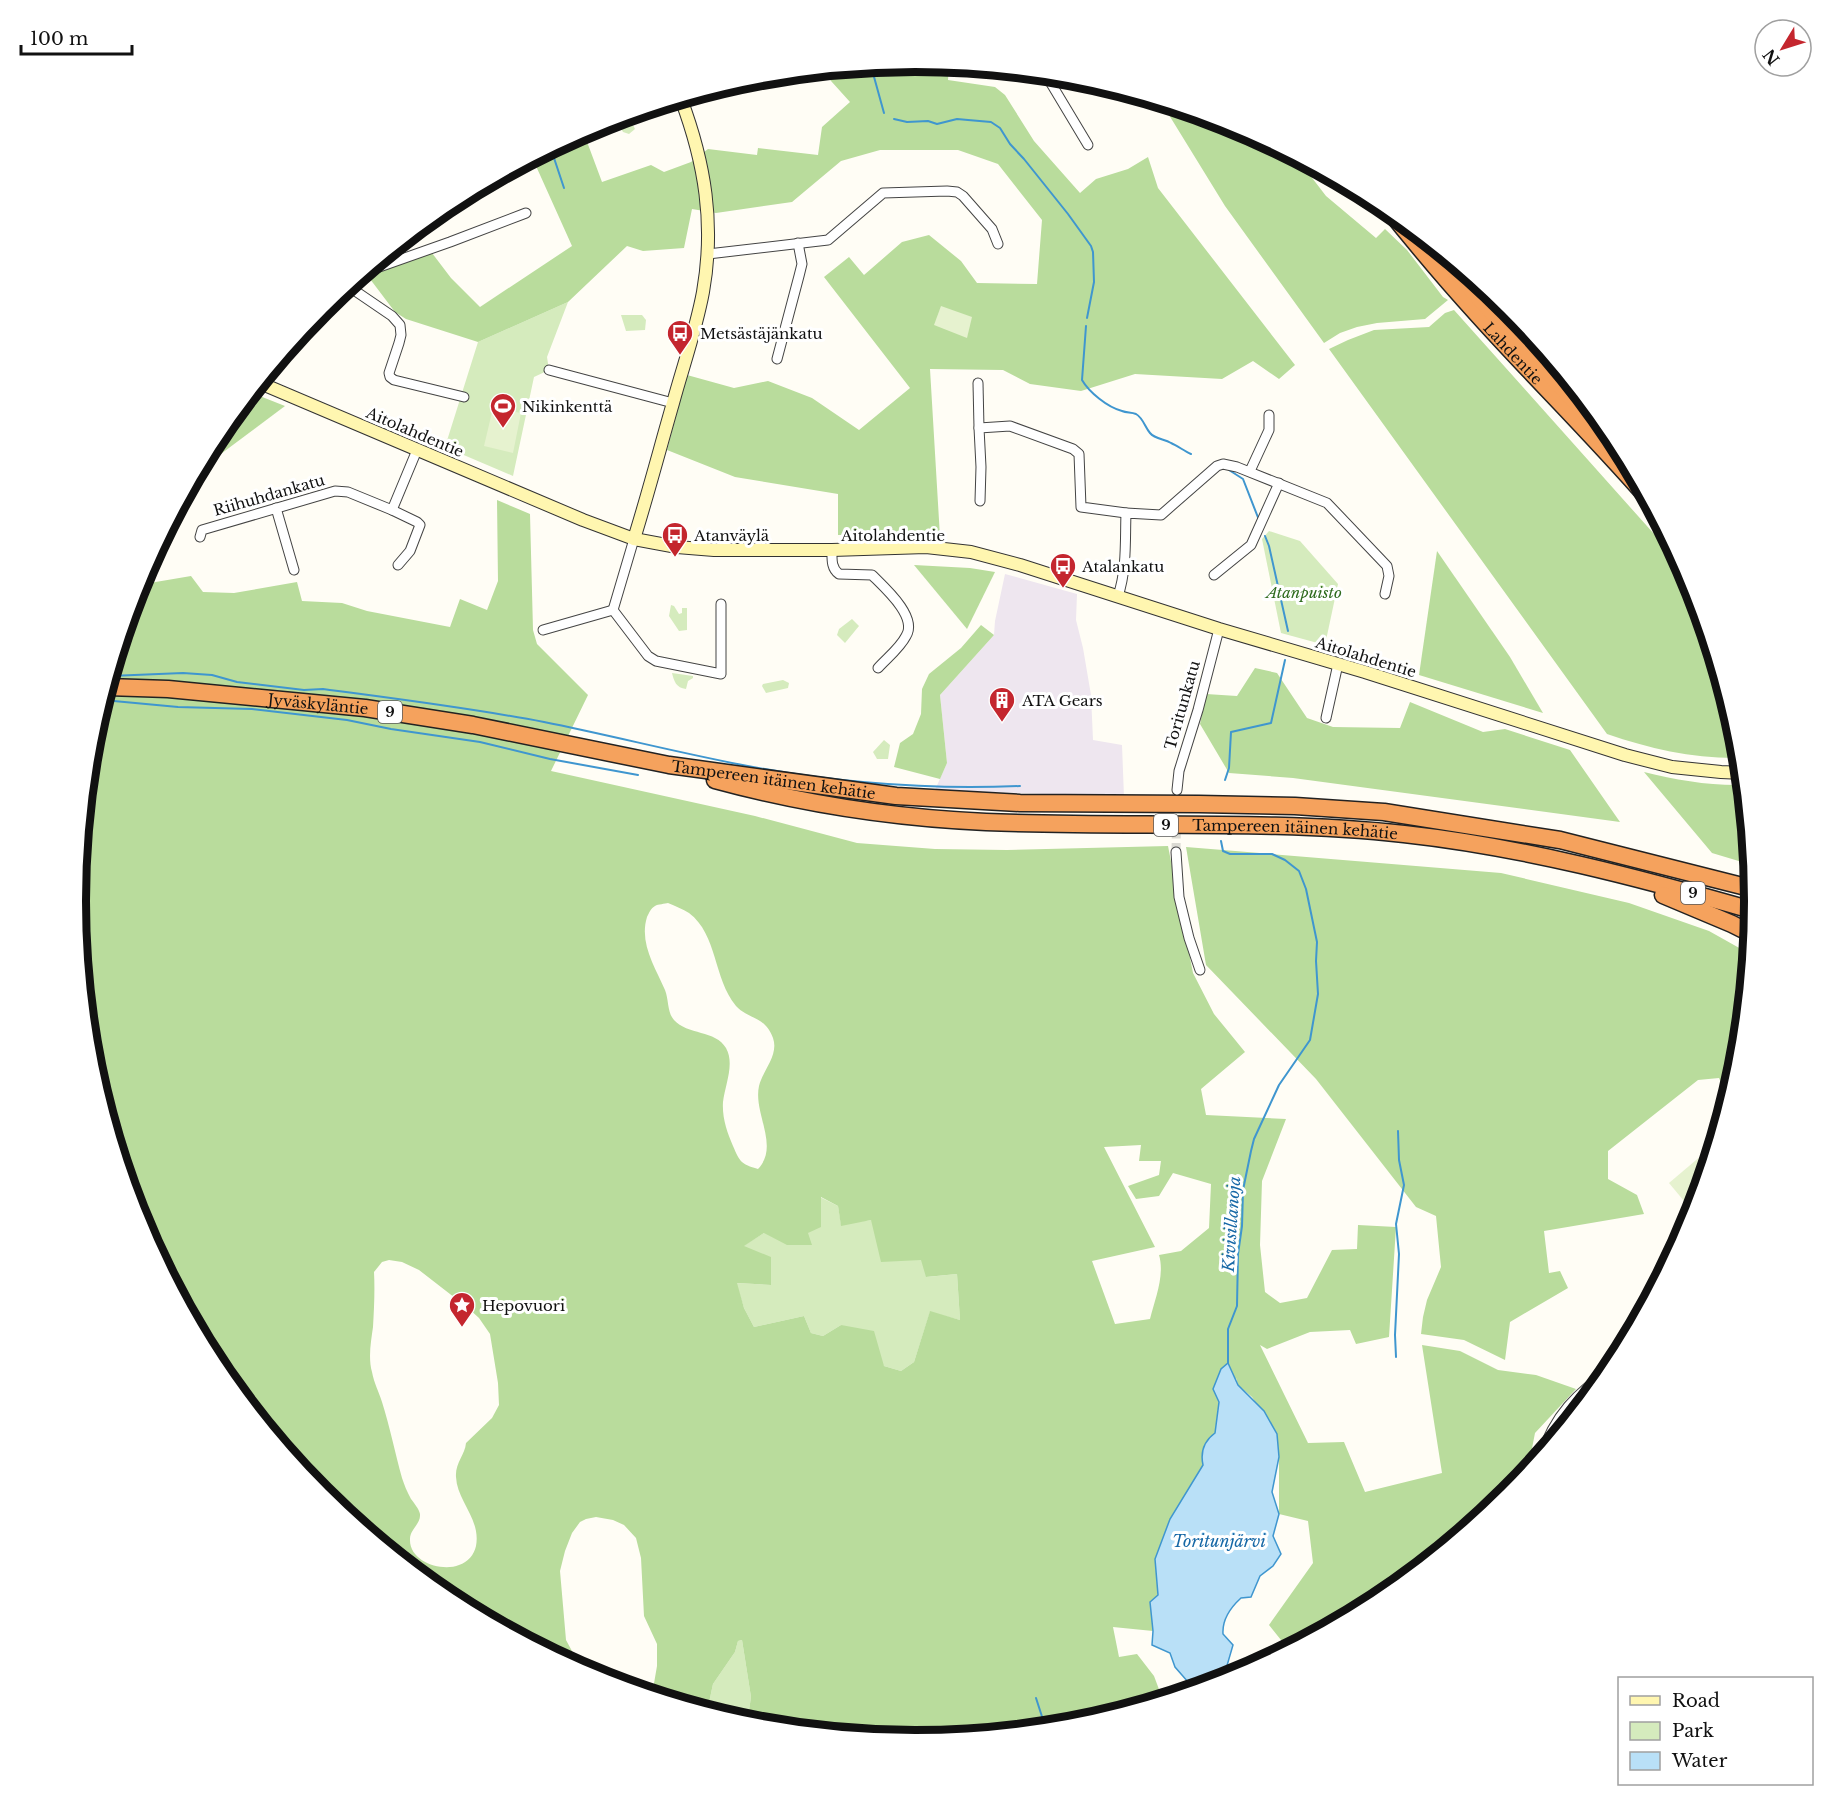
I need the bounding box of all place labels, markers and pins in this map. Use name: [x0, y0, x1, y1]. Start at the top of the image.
bus stop icon: Metsästäjänkatu: [665, 318, 695, 356]
place label: Metsästäjänkatu: [700, 324, 823, 343]
sports icon: Nikinkenttä: [488, 391, 518, 429]
place label: Nikinkenttä: [522, 397, 613, 416]
bus stop icon: Atanväylä: [660, 520, 690, 558]
place label: Atanväylä: [693, 526, 770, 545]
bus stop icon: Atalankatu: [1048, 551, 1078, 589]
place label: Atalankatu: [1081, 557, 1164, 576]
building icon: ATA Gears: [987, 685, 1017, 723]
place label: ATA Gears: [1021, 691, 1103, 710]
place icon: Hepovuori: [447, 1290, 477, 1328]
place label: Hepovuori: [482, 1296, 565, 1315]

